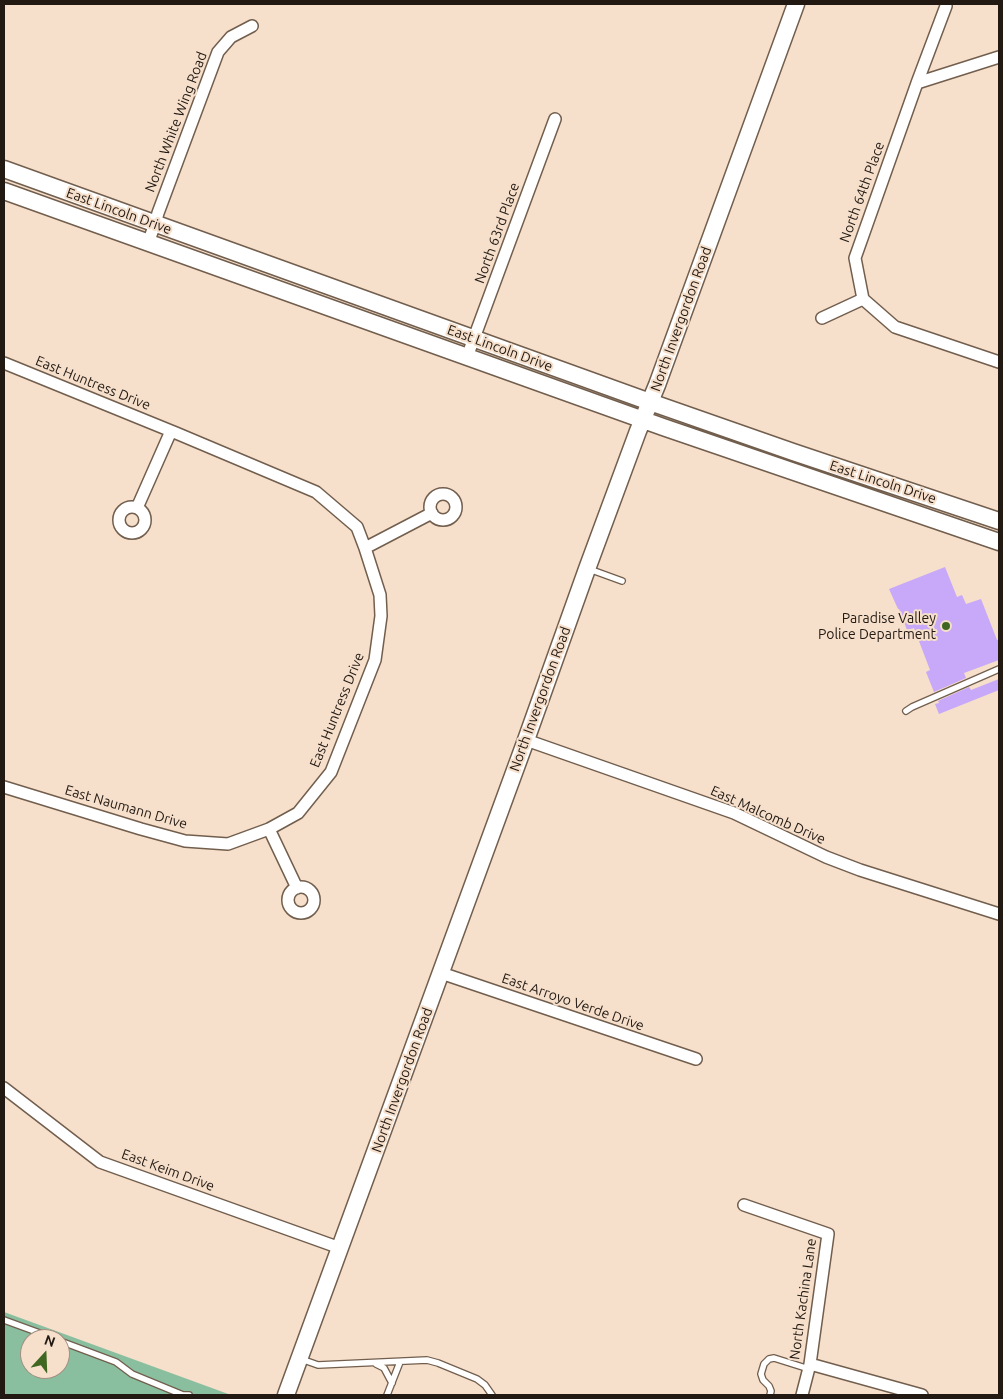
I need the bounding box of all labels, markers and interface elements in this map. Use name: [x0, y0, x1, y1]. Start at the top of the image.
street label: North White Wing Road: [141, 49, 211, 195]
street label: North 64th Place: [836, 139, 888, 245]
street label: North 63rd Place: [471, 180, 523, 286]
street label: East Lincoln Drive: [64, 184, 174, 238]
street label: North Invergordon Road: [647, 244, 715, 394]
street label: East Lincoln Drive: [445, 321, 555, 375]
street label: East Huntress Drive: [33, 352, 153, 414]
street label: East Lincoln Drive: [828, 457, 938, 507]
place label: Paradise Valley Police Department: [818, 610, 936, 642]
marker: Paradise Valley Police Department: [940, 620, 952, 632]
street label: North Invergordon Road: [506, 624, 574, 774]
street label: East Huntress Drive: [306, 650, 368, 770]
street label: East Naumann Drive: [63, 781, 189, 833]
street label: East Malcomb Drive: [708, 782, 828, 848]
street label: East Arroyo Verde Drive: [500, 970, 646, 1034]
street label: North Invergordon Road: [368, 1005, 436, 1155]
street label: East Keim Drive: [119, 1145, 217, 1195]
street label: North Kachina Lane: [786, 1237, 820, 1361]
north arrow: [20, 1329, 70, 1379]
text: N: [42, 1332, 57, 1350]

